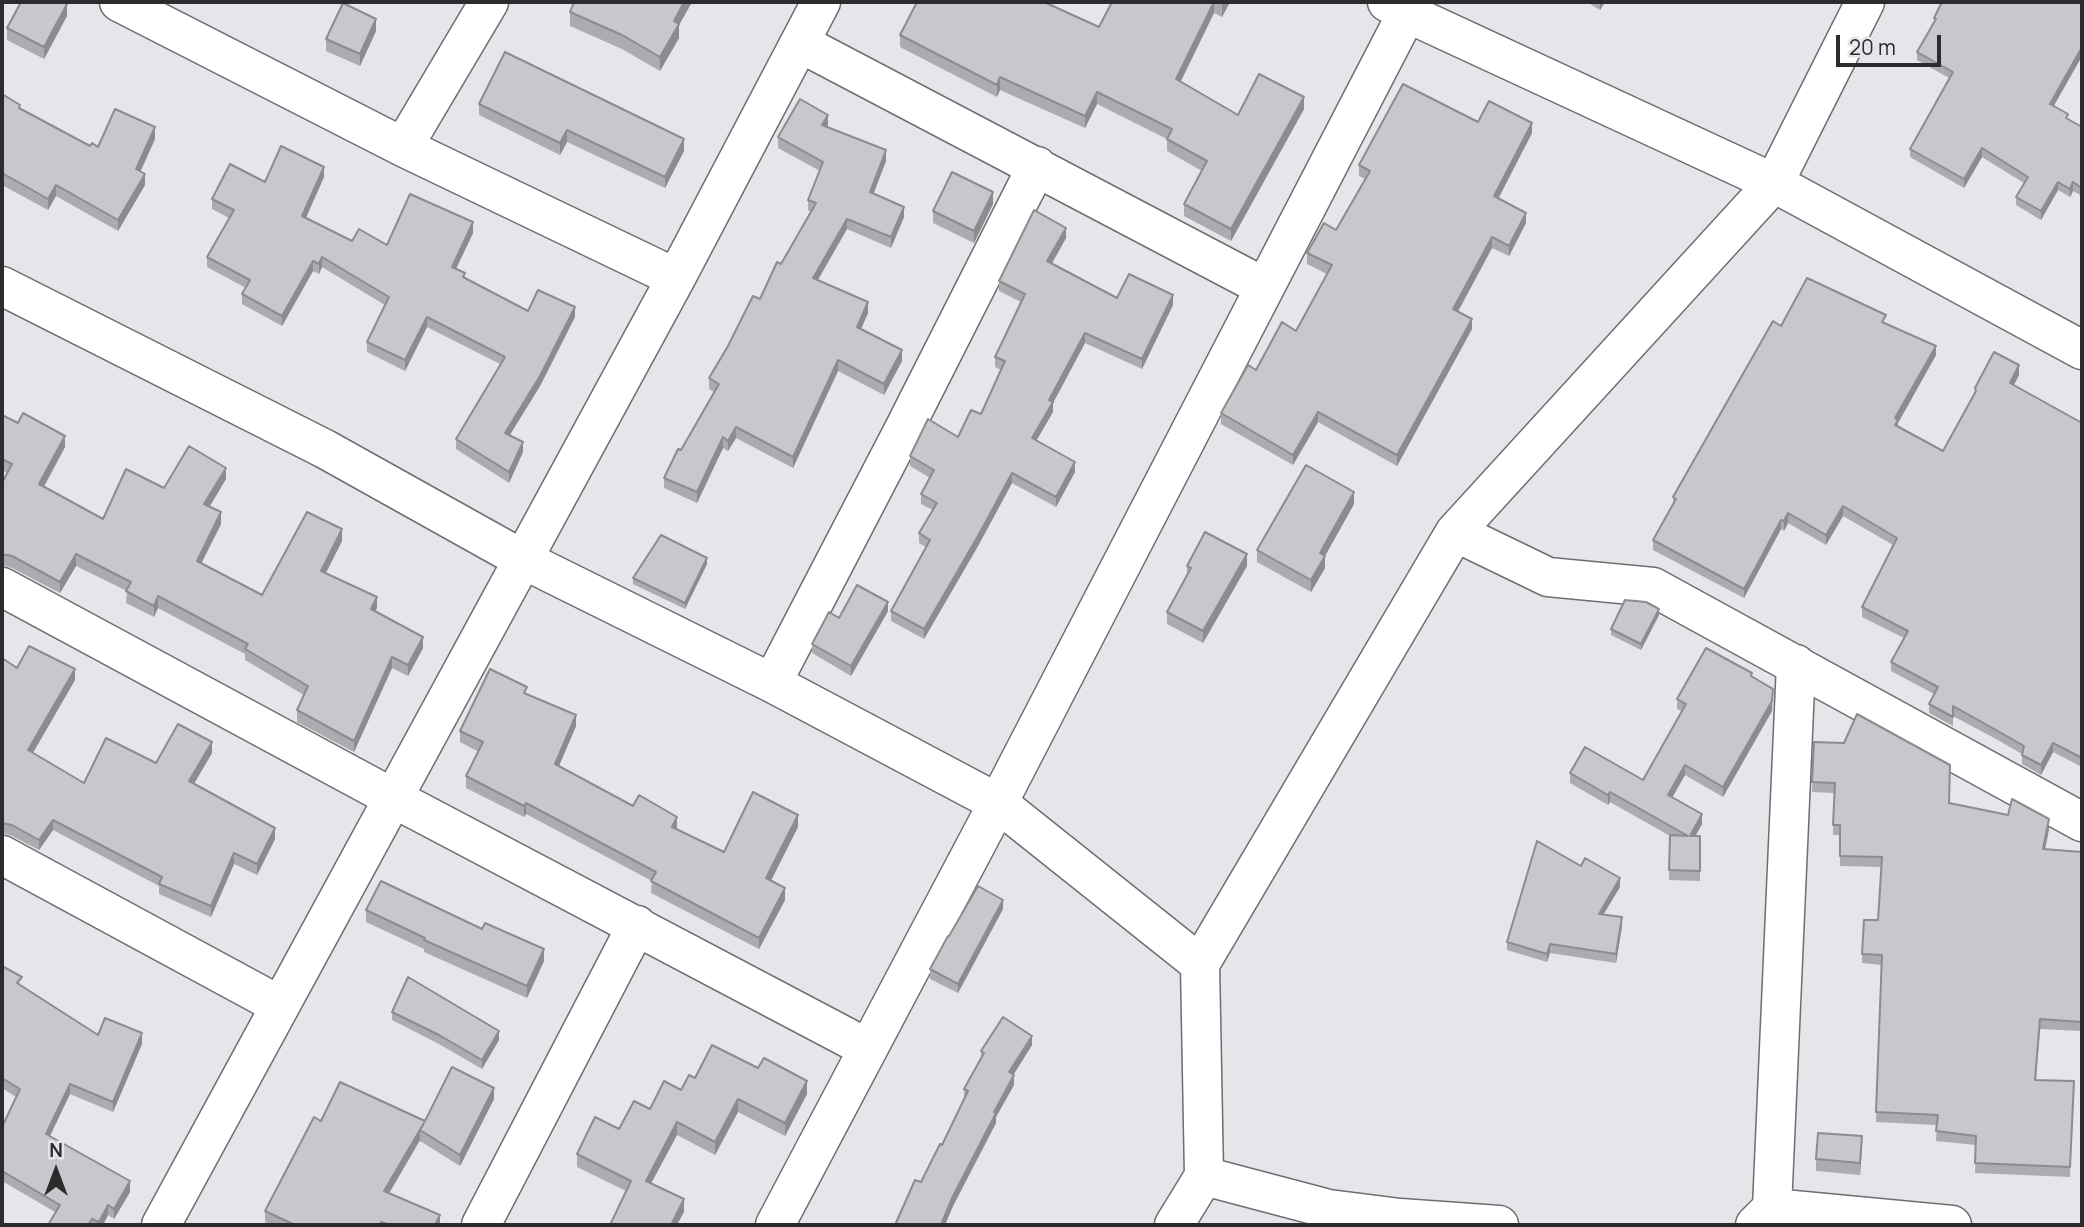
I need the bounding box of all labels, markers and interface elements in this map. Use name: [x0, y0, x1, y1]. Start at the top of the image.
scale bar: [1839, 21, 1944, 65]
text: 20 m: [1849, 33, 1896, 61]
north arrow: [21, 1136, 91, 1206]
text: N: [49, 1137, 63, 1163]

